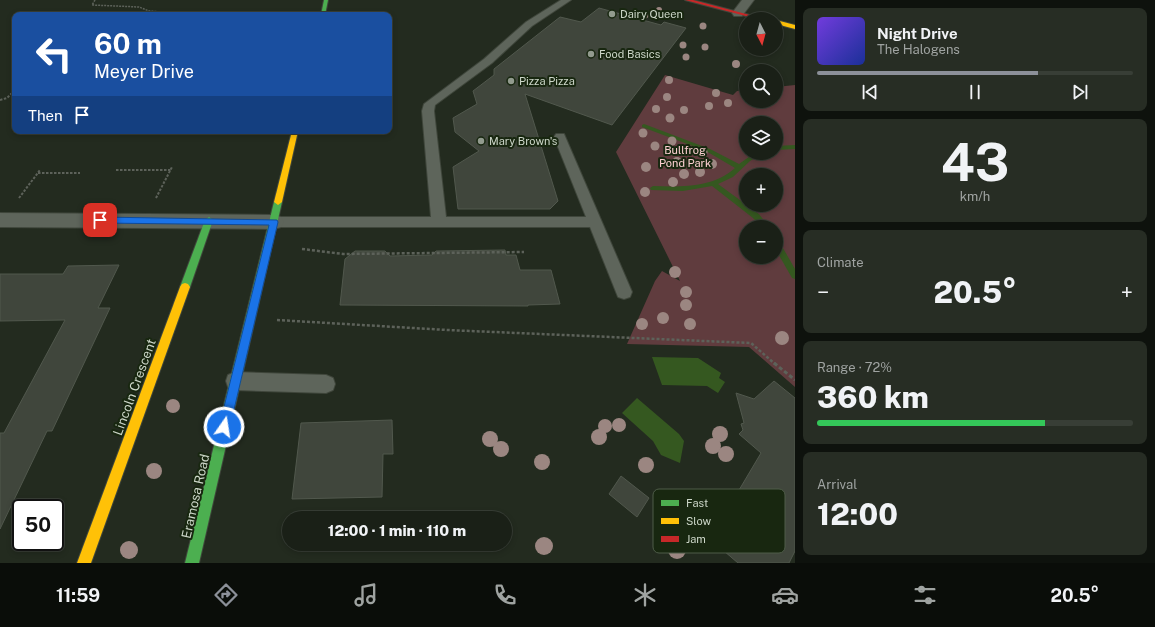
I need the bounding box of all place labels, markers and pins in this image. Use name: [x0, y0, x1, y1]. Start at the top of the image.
place label: Dairy Queen: [620, 8, 683, 20]
marker: Dairy Queen: [607, 9, 617, 19]
place label: Food Basics: [599, 48, 661, 60]
marker: Food Basics: [586, 49, 596, 59]
place label: Pizza Pizza: [519, 75, 575, 87]
marker: Pizza Pizza: [506, 76, 516, 86]
place label: Mary Brown's: [489, 135, 558, 147]
marker: Mary Brown's: [476, 136, 486, 146]
pin: [83, 203, 117, 237]

